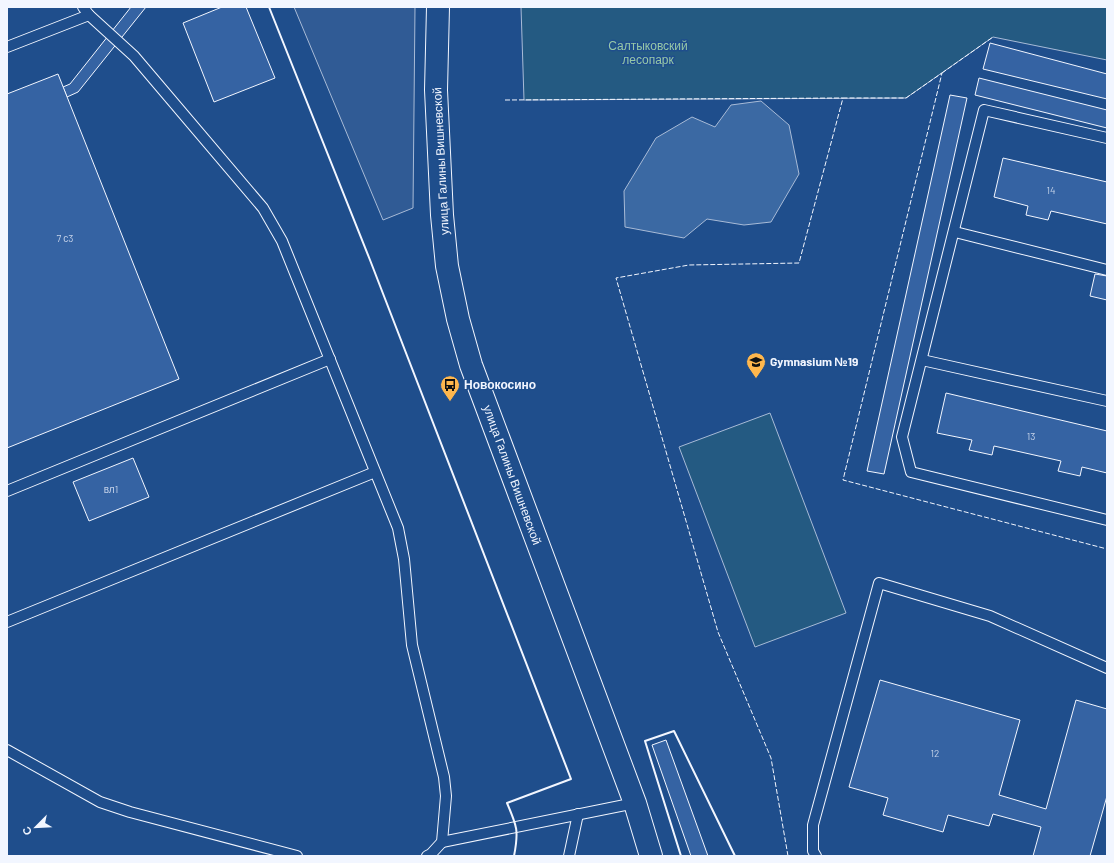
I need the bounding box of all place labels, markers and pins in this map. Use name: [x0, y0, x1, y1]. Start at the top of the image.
school or university icon: Gymnasium №19: [745, 351, 767, 379]
place label: Gymnasium №19: [770, 354, 858, 368]
bus stop icon: Новокосино: [439, 374, 461, 402]
place label: Новокосино: [464, 377, 536, 391]

